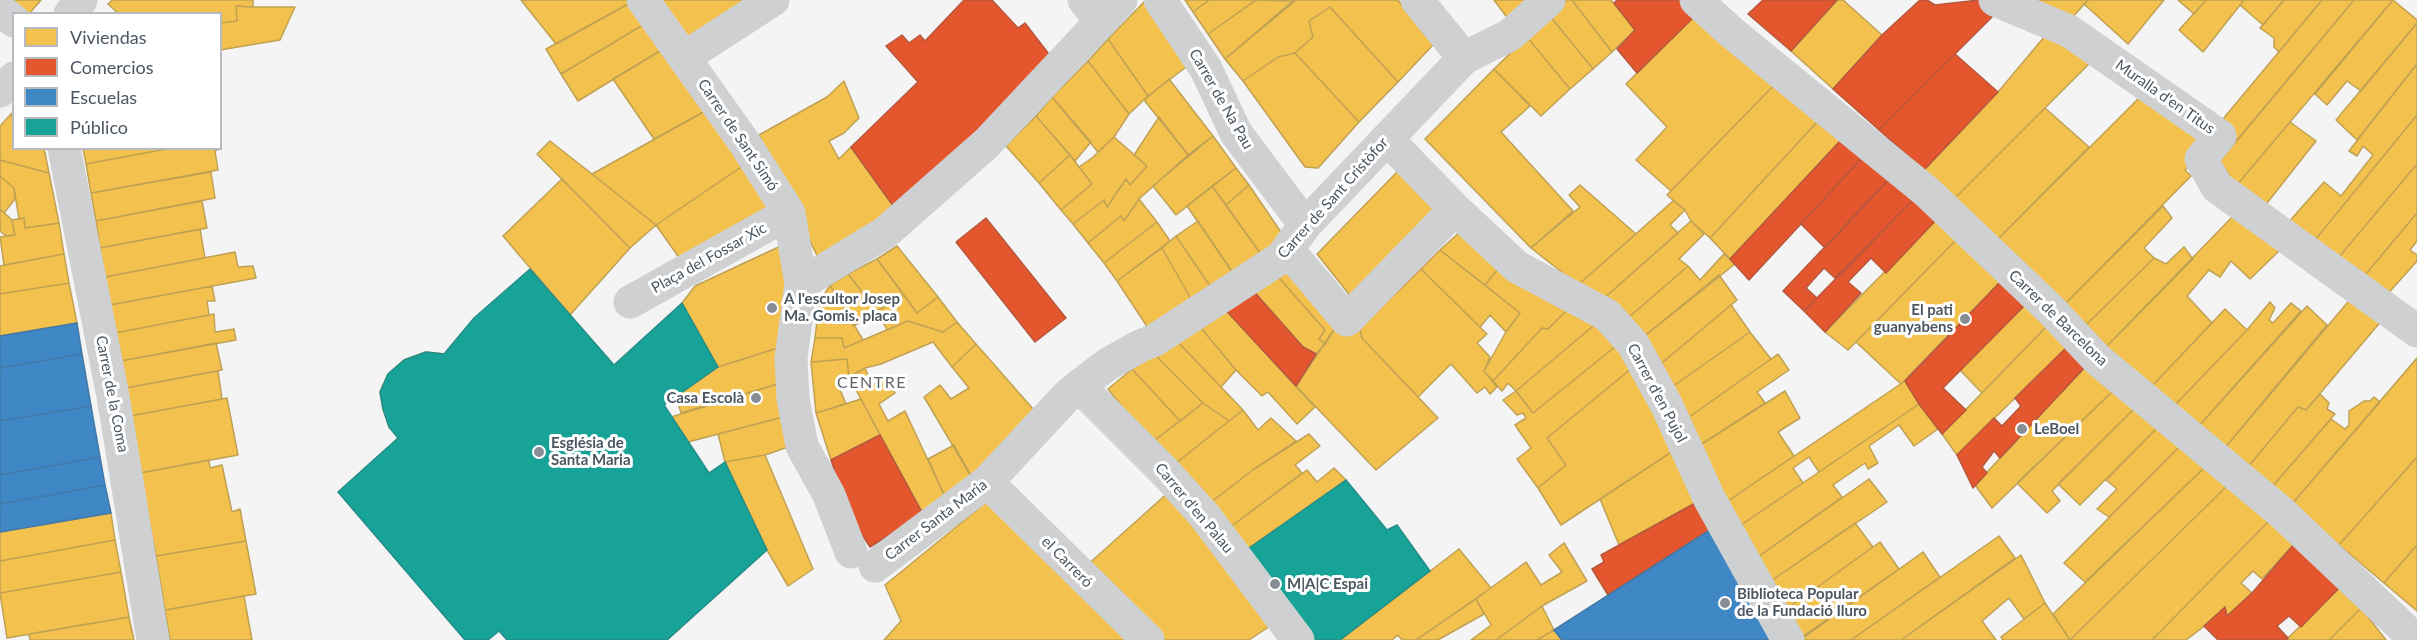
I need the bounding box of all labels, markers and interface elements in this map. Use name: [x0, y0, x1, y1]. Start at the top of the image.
legend: [12, 12, 222, 150]
text: Viviendas: [70, 26, 146, 48]
street label: Carrer de Na Pau: [1185, 46, 1257, 152]
text: Comercios: [70, 56, 153, 78]
street label: Muralla d'en Titus: [2112, 56, 2218, 138]
street label: Carrer de Sant Simó: [694, 76, 782, 194]
text: Escuelas: [70, 86, 137, 108]
text: Público: [70, 116, 128, 138]
street label: Carrer de Sant Cristòfor: [1274, 134, 1392, 262]
street label: Plaça del Fossar Xic: [648, 219, 770, 297]
street label: Carrer de Barcelona: [2005, 266, 2111, 370]
place label: A l'escultor Josep Ma. Gomis. placa: [784, 290, 900, 325]
marker: A l'escultor Josep Ma. Gomis. placa: [765, 301, 779, 315]
place label: El pati guanyabens: [1874, 301, 1953, 336]
marker: El pati guanyabens: [1958, 312, 1972, 326]
street label: Carrer de la Coma: [92, 334, 132, 454]
street label: Carrer d'en Pujol: [1623, 340, 1691, 446]
district label: CENTRE: [837, 373, 907, 393]
place label: Casa Escolà: [666, 389, 744, 407]
marker: Casa Escolà: [749, 391, 763, 405]
place label: LeBoel: [2034, 420, 2079, 438]
marker: LeBoel: [2015, 422, 2029, 436]
place label: Església de Santa Maria: [551, 434, 631, 469]
marker: Església de Santa Maria: [532, 445, 546, 459]
street label: Carrer d'en Palau: [1151, 459, 1237, 557]
street label: Carrer Santa Maria: [881, 476, 991, 564]
street label: el Carreró: [1038, 533, 1096, 591]
place label: M|A|C Espai: [1287, 575, 1368, 593]
marker: M|A|C Espai: [1268, 577, 1282, 591]
place label: Biblioteca Popular de la Fundació Iluro: [1737, 585, 1867, 620]
marker: Biblioteca Popular de la Fundació Iluro: [1718, 596, 1732, 610]

